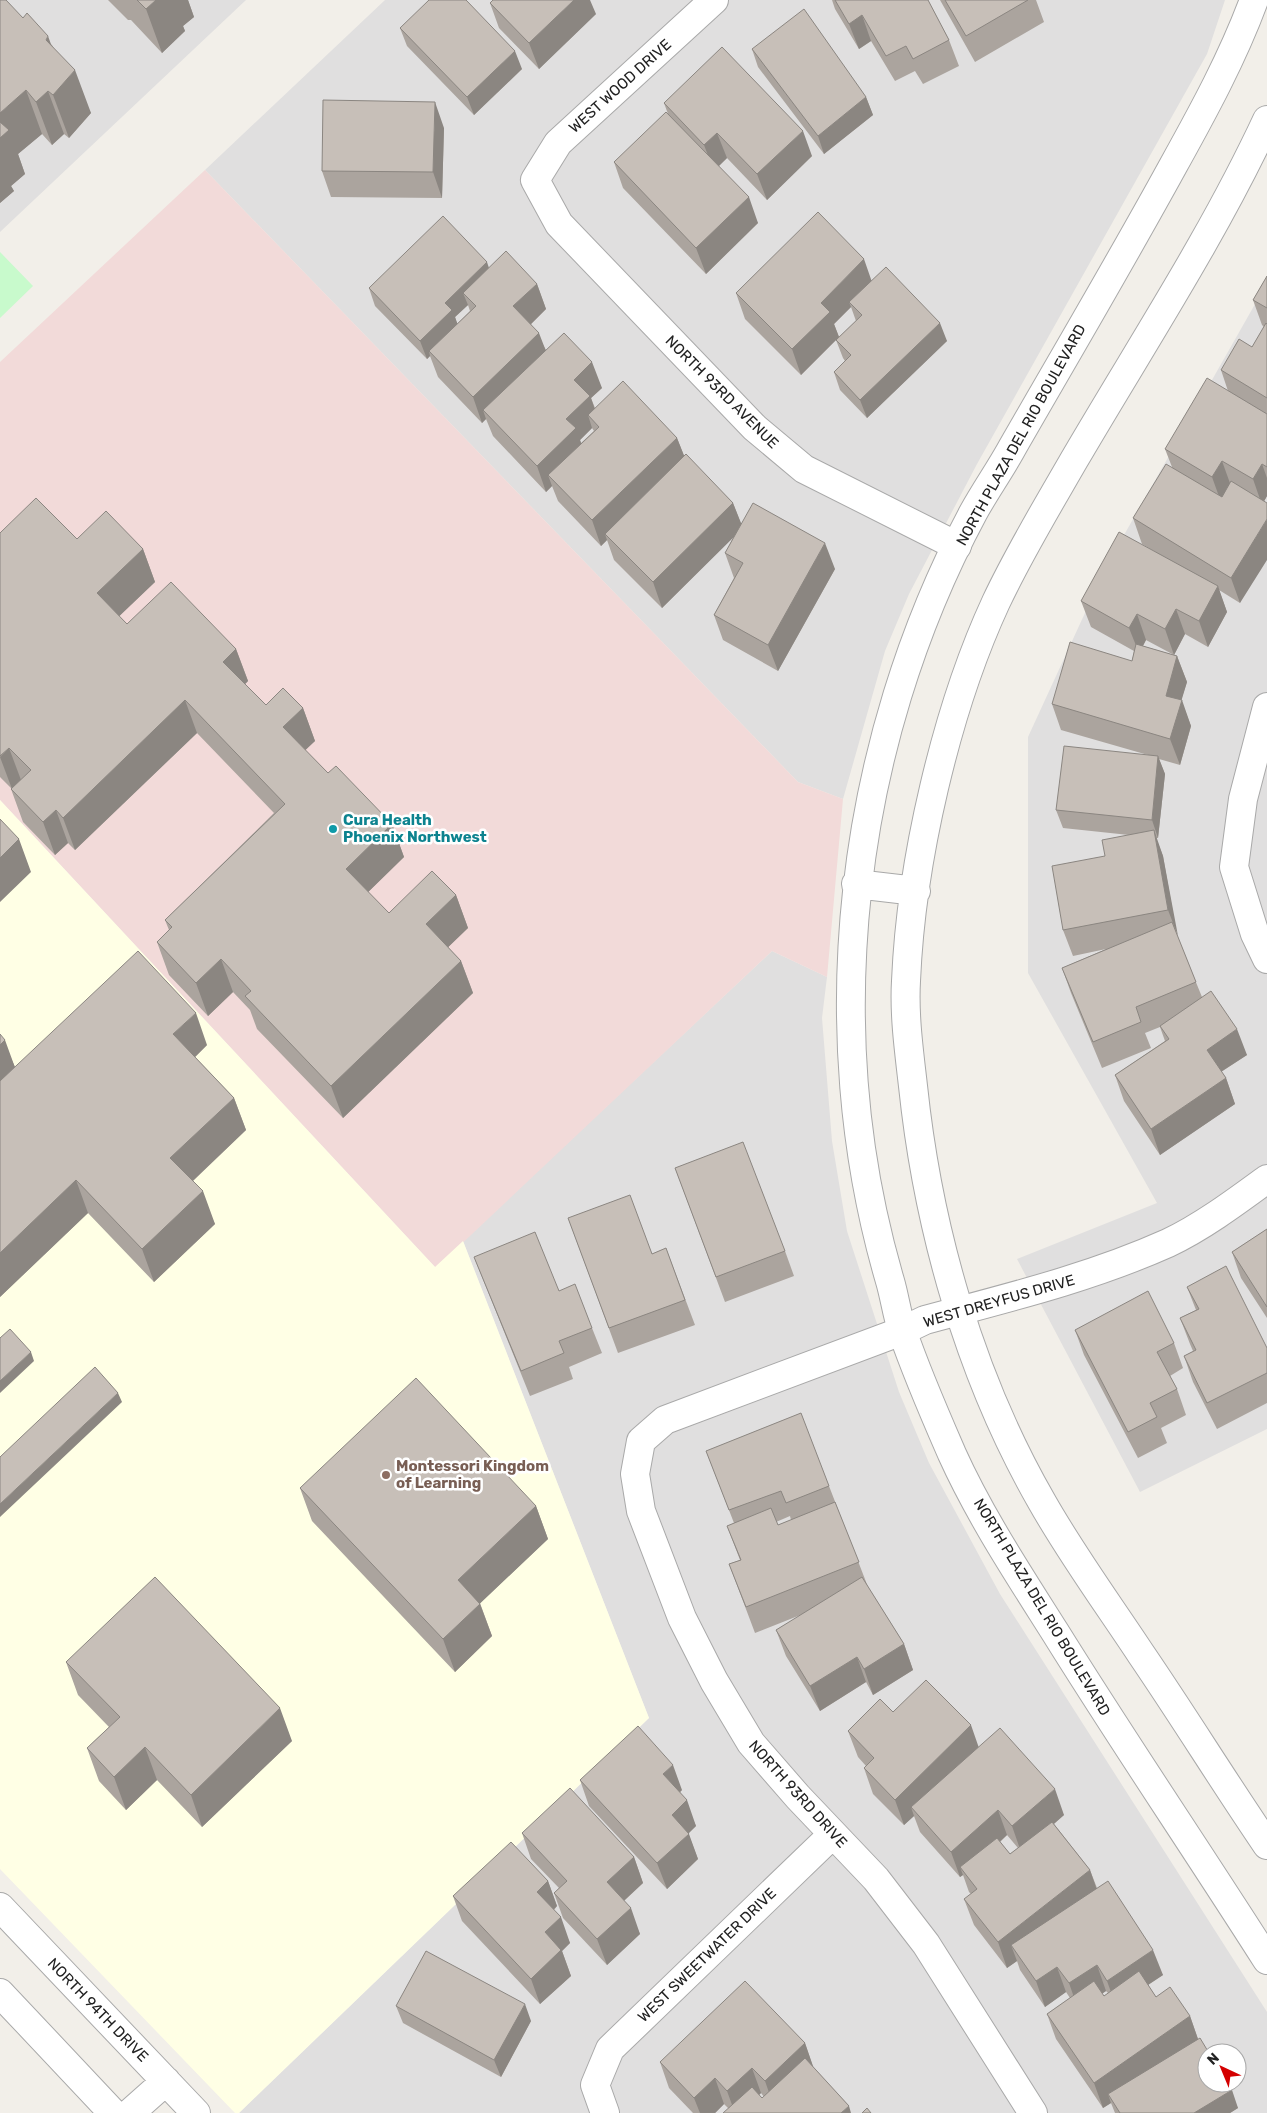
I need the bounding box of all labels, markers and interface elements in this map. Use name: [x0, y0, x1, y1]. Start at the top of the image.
street label: WEST WOOD DRIVE: [565, 35, 675, 137]
street label: NORTH PLAZA DEL RIO BOULEVARD: [952, 321, 1090, 549]
street label: NORTH 93RD AVENUE: [662, 332, 782, 452]
place label: Cura Health Phoenix Northwest: [343, 811, 487, 846]
marker: Cura Health Phoenix Northwest: [327, 823, 339, 835]
street label: WEST DREYFUS DRIVE: [921, 1271, 1077, 1331]
place label: Montessori Kingdom of Learning: [396, 1457, 549, 1492]
marker: Montessori Kingdom of Learning: [380, 1469, 392, 1481]
street label: NORTH PLAZA DEL RIO BOULEVARD: [970, 1495, 1114, 1719]
street label: NORTH 93RD DRIVE: [745, 1737, 851, 1851]
street label: WEST SWEETWATER DRIVE: [634, 1884, 780, 2026]
street label: NORTH 94TH DRIVE: [44, 1954, 152, 2066]
north arrow: [1197, 2043, 1247, 2093]
text: N: [1204, 2049, 1223, 2069]

